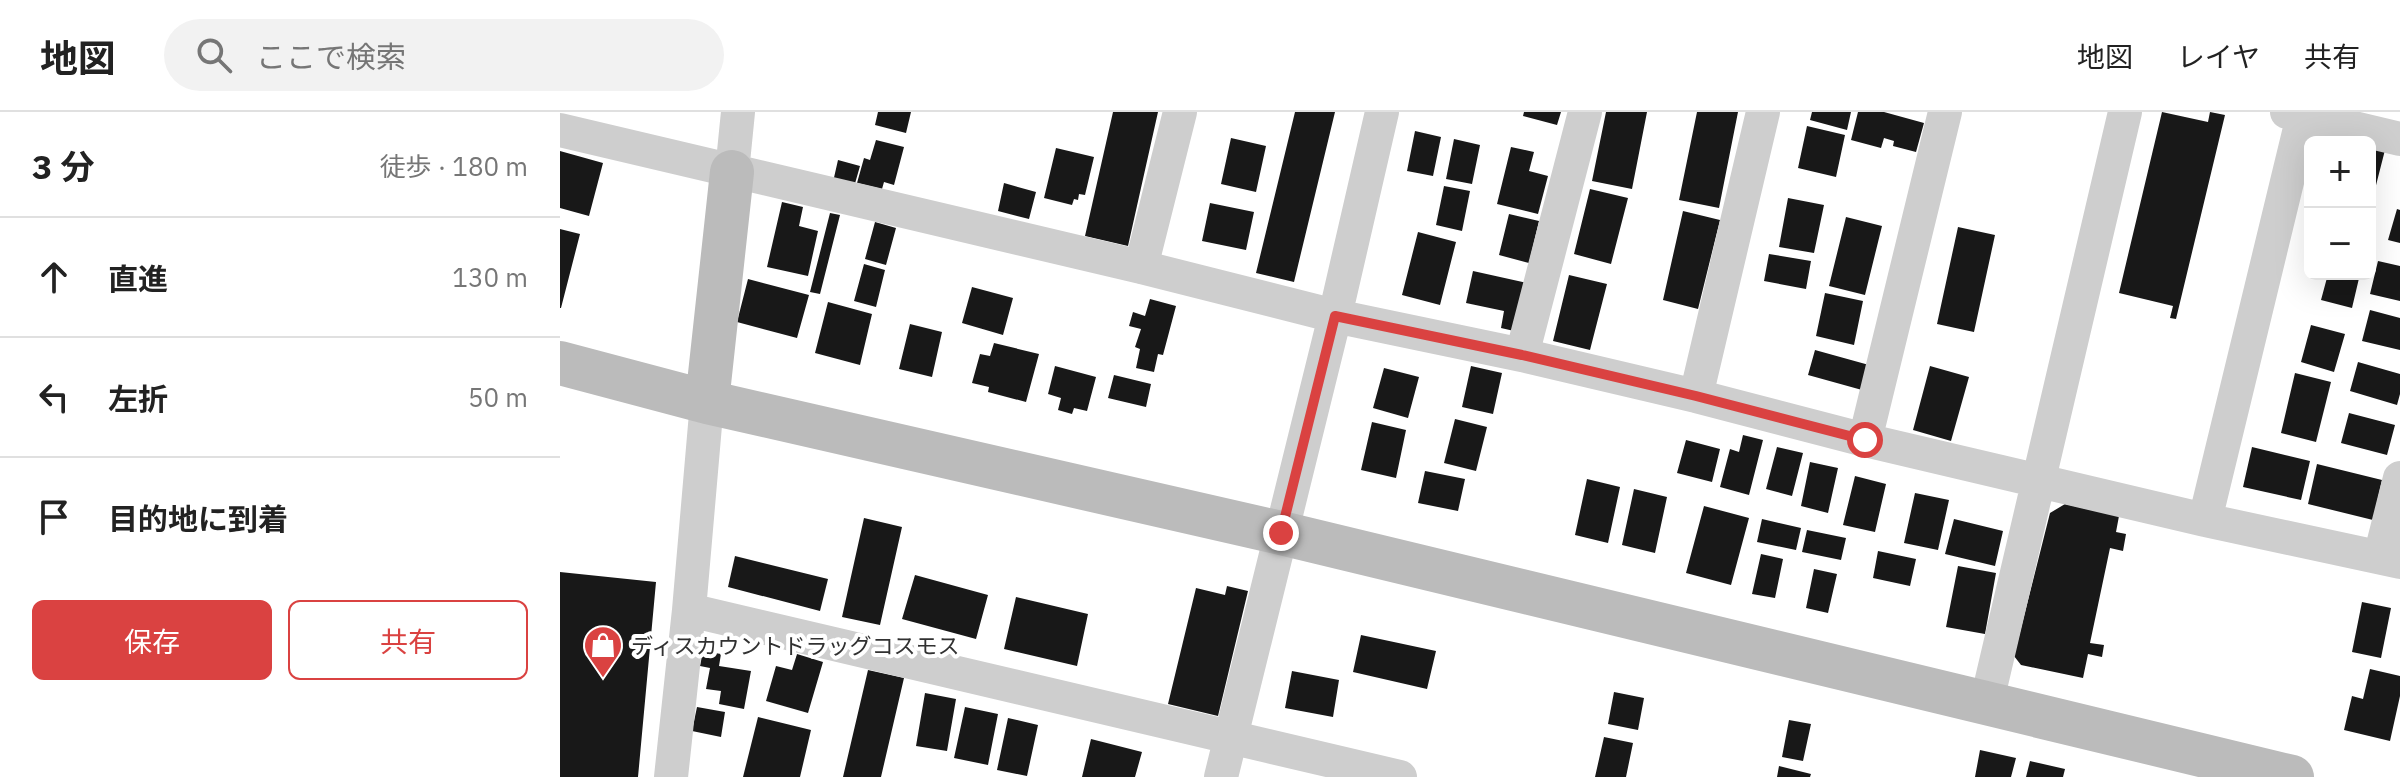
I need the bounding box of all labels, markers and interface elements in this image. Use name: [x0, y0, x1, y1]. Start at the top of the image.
search box: [164, 19, 724, 91]
text: 地図: [40, 33, 116, 82]
icon: search: [192, 33, 236, 77]
text: ここで検索: [256, 37, 406, 76]
text: 地図: [2077, 38, 2133, 75]
text: レイヤ: [2177, 38, 2260, 75]
text: 共有: [2304, 38, 2360, 75]
map controls: [2304, 136, 2376, 280]
button: +: [2304, 136, 2376, 208]
text: 3 分: [32, 144, 94, 188]
text: 徒歩 · 180 m: [380, 149, 528, 183]
button: −: [2304, 208, 2376, 280]
icon: ahead: [32, 255, 76, 299]
text: 直進: [108, 259, 168, 298]
text: 130 m: [452, 260, 528, 294]
icon: left: [32, 375, 76, 419]
text: 左折: [108, 379, 168, 418]
text: 50 m: [468, 380, 528, 414]
route start: [1847, 422, 1883, 458]
icon: arrive: [32, 495, 76, 539]
text: 目的地に到着: [108, 499, 288, 538]
route end: [1263, 515, 1299, 551]
button: 保存: [32, 600, 272, 680]
button: 共有: [288, 600, 528, 680]
shop icon: ディスカウントドラッグコスモス: [582, 624, 624, 679]
place label: ディスカウントドラッグコスモス: [631, 631, 959, 660]

